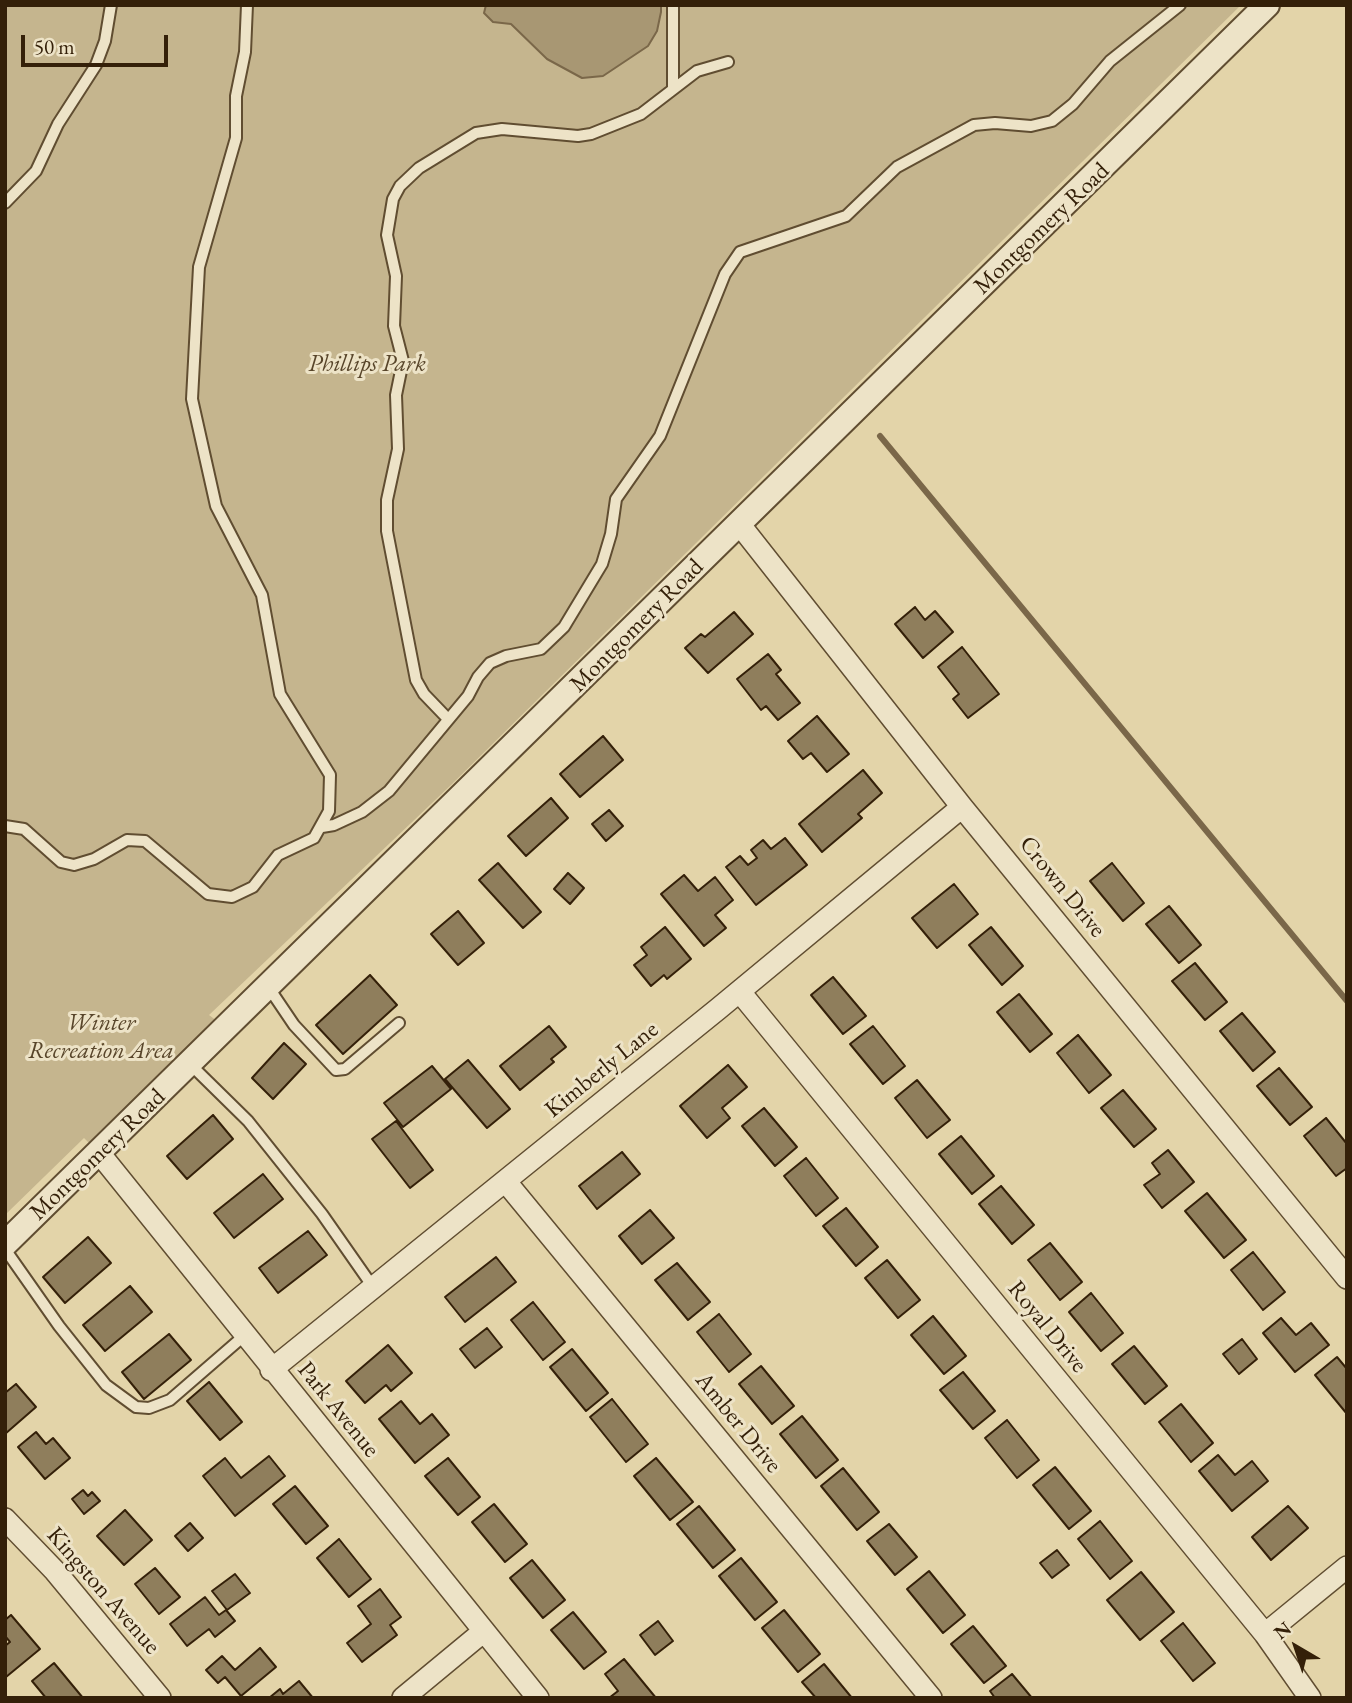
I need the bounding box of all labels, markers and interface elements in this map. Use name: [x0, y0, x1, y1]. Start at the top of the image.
scale bar: [24, 21, 172, 65]
text: 50 m: [34, 33, 75, 60]
street label: Montgomery Road: [968, 157, 1116, 301]
park label: Phillips Park: [308, 350, 426, 378]
street label: Montgomery Road: [564, 553, 710, 699]
street label: Crown Drive: [1012, 831, 1112, 943]
park label: Winter Recreation Area: [28, 1009, 174, 1065]
street label: Kimberly Lane: [540, 1016, 664, 1124]
street label: Montgomery Road: [24, 1083, 172, 1227]
street label: Royal Drive: [1001, 1275, 1093, 1379]
street label: Park Avenue: [291, 1356, 385, 1464]
street label: Amber Drive: [689, 1367, 787, 1479]
street label: Kingston Avenue: [40, 1522, 166, 1660]
north arrow: [1261, 1612, 1331, 1682]
text: N: [1269, 1616, 1296, 1645]

